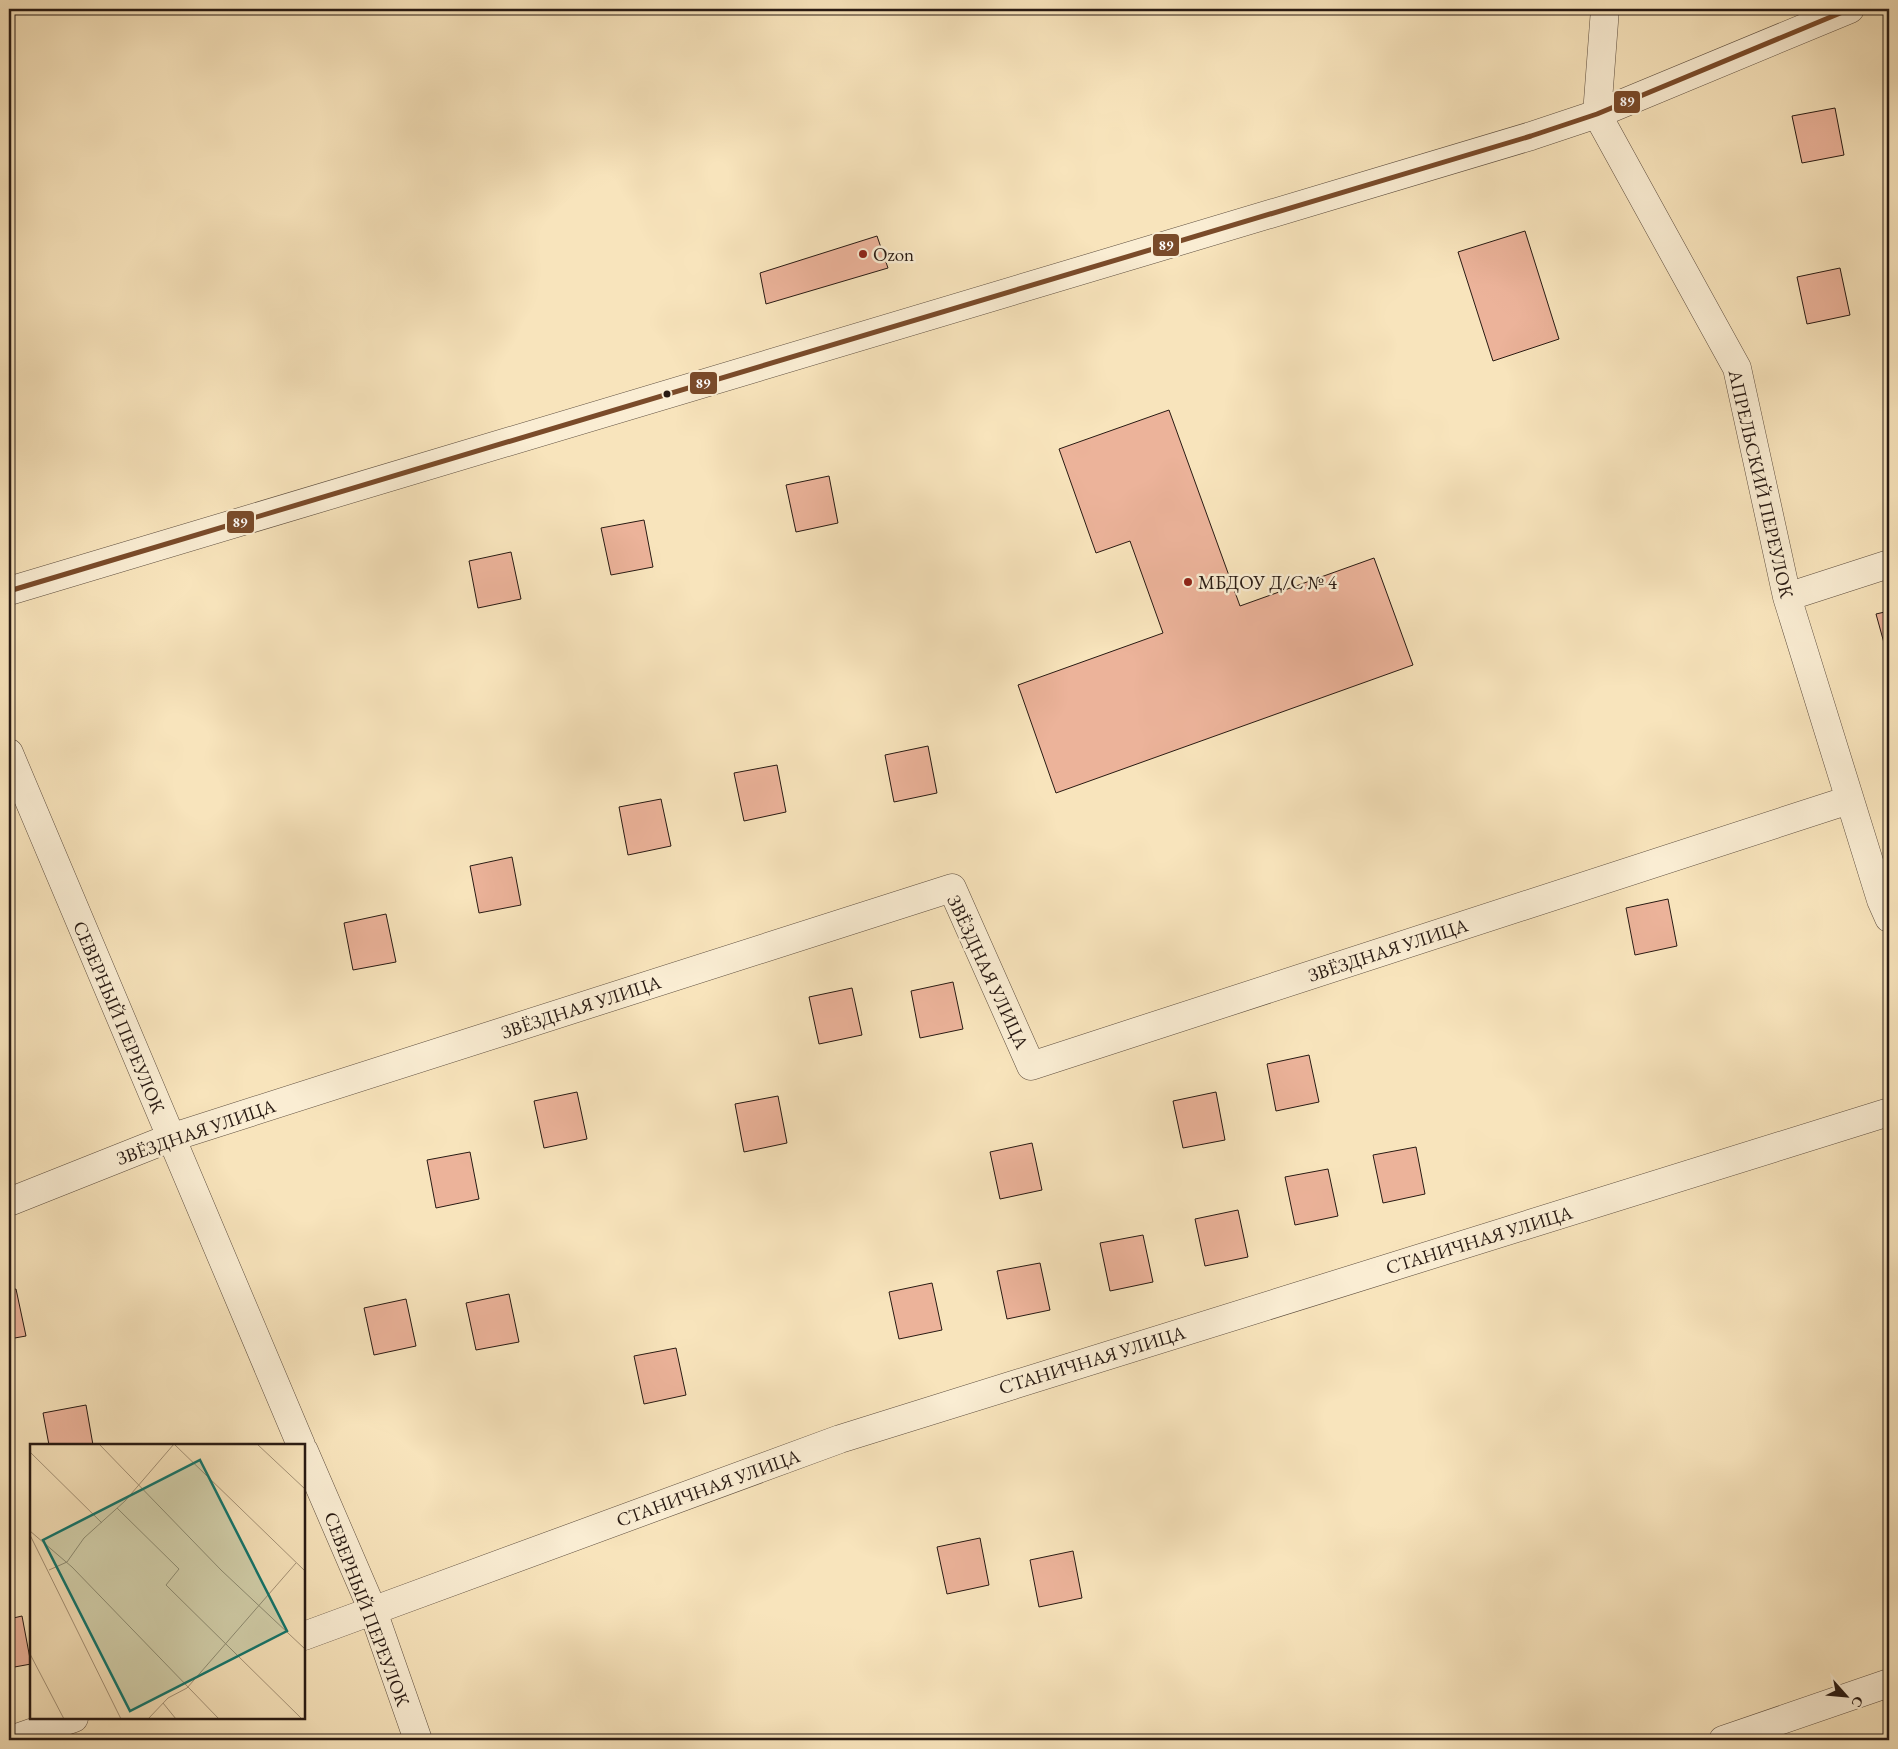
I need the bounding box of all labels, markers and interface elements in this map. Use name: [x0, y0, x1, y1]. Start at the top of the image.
line badge: 89: [1613, 90, 1641, 114]
text: 89: [1620, 92, 1635, 110]
line badge: 89: [1152, 233, 1180, 257]
text: 89: [1159, 236, 1174, 254]
place label: Ozon: [873, 242, 914, 267]
marker: Ozon: [857, 248, 869, 260]
street label: АПРЕЛЬСКИЙ ПЕРЕУЛОК: [1722, 366, 1800, 601]
line badge: 89: [689, 371, 718, 395]
text: 89: [696, 374, 711, 392]
unlabelled marker: [662, 389, 672, 399]
line badge: 89: [226, 510, 255, 534]
text: 89: [233, 513, 248, 531]
place label: МБДОУ Д/С № 4: [1198, 570, 1338, 595]
marker: МБДОУ Д/С № 4: [1182, 576, 1194, 588]
street label: ЗВЁЗДНАЯ УЛИЦА: [941, 891, 1035, 1054]
street label: ЗВЁЗДНАЯ УЛИЦА: [1305, 912, 1472, 988]
street label: СЕВЕРНЫЙ ПЕРЕУЛОК: [67, 917, 171, 1117]
street label: ЗВЁЗДНАЯ УЛИЦА: [498, 969, 665, 1045]
street label: ЗВЁЗДНАЯ УЛИЦА: [113, 1093, 280, 1171]
street label: СТАНИЧНАЯ УЛИЦА: [1383, 1199, 1576, 1280]
street label: СТАНИЧНАЯ УЛИЦА: [996, 1319, 1189, 1400]
street label: СТАНИЧНАЯ УЛИЦА: [613, 1443, 804, 1533]
inset map: [30, 1444, 305, 1719]
street label: СЕВЕРНЫЙ ПЕРЕУЛОК: [318, 1508, 416, 1710]
north arrow: [1820, 1672, 1870, 1722]
text: С: [1847, 1693, 1868, 1710]

